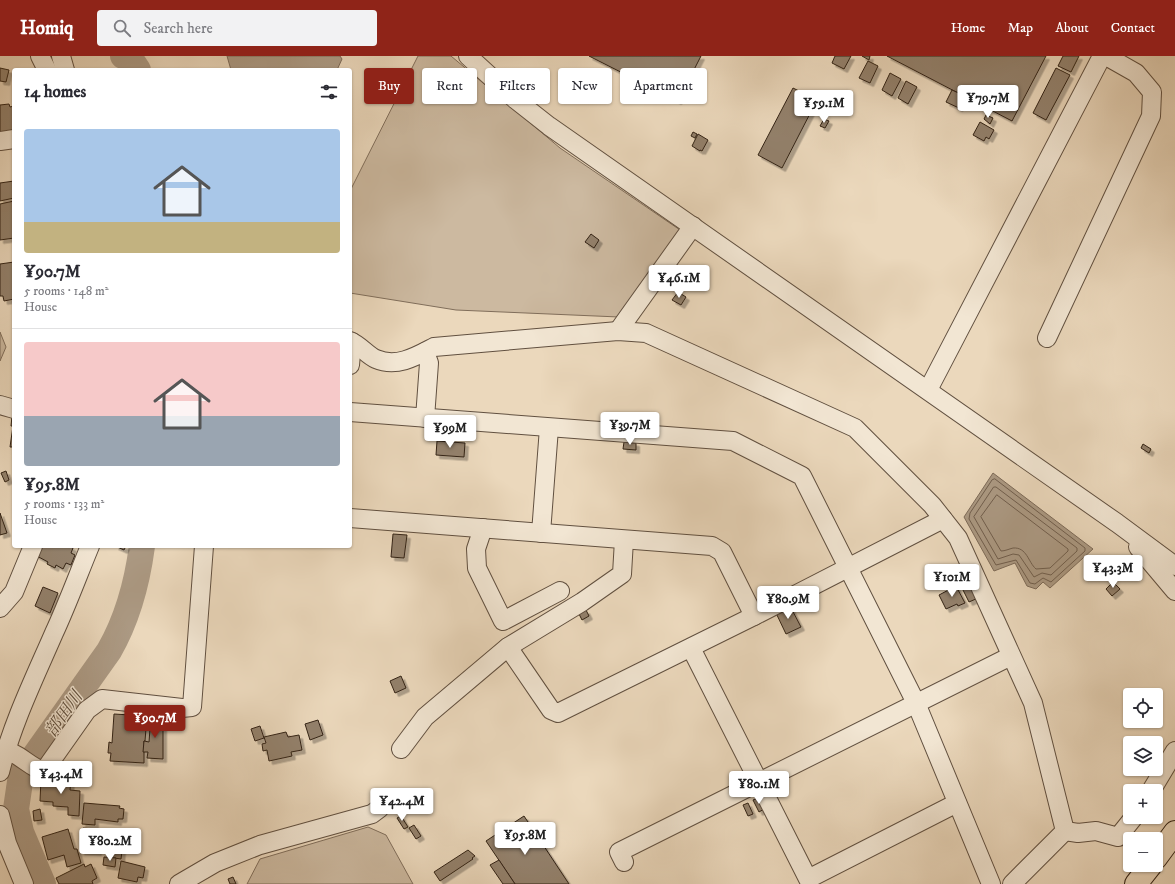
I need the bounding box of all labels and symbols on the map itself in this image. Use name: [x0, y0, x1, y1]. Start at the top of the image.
pin: ¥79.7M: [955, 85, 1021, 119]
pin: ¥59.1M: [791, 90, 857, 124]
pin: ¥46.1M: [646, 265, 712, 299]
pin: ¥39.7M: [597, 412, 663, 446]
pin: ¥99M: [426, 415, 474, 449]
pin: ¥43.3M: [1080, 555, 1146, 589]
pin: ¥101M: [924, 564, 980, 598]
pin: ¥80.9M: [755, 586, 821, 620]
water label: 部田川: [40, 685, 89, 741]
pin: ¥90.7M: [122, 705, 188, 739]
pin: ¥43.4M: [28, 761, 94, 795]
pin: ¥80.1M: [726, 771, 792, 805]
pin: ¥42.4M: [369, 788, 435, 822]
pin: ¥95.8M: [492, 822, 558, 856]
pin: ¥80.2M: [77, 828, 143, 862]

